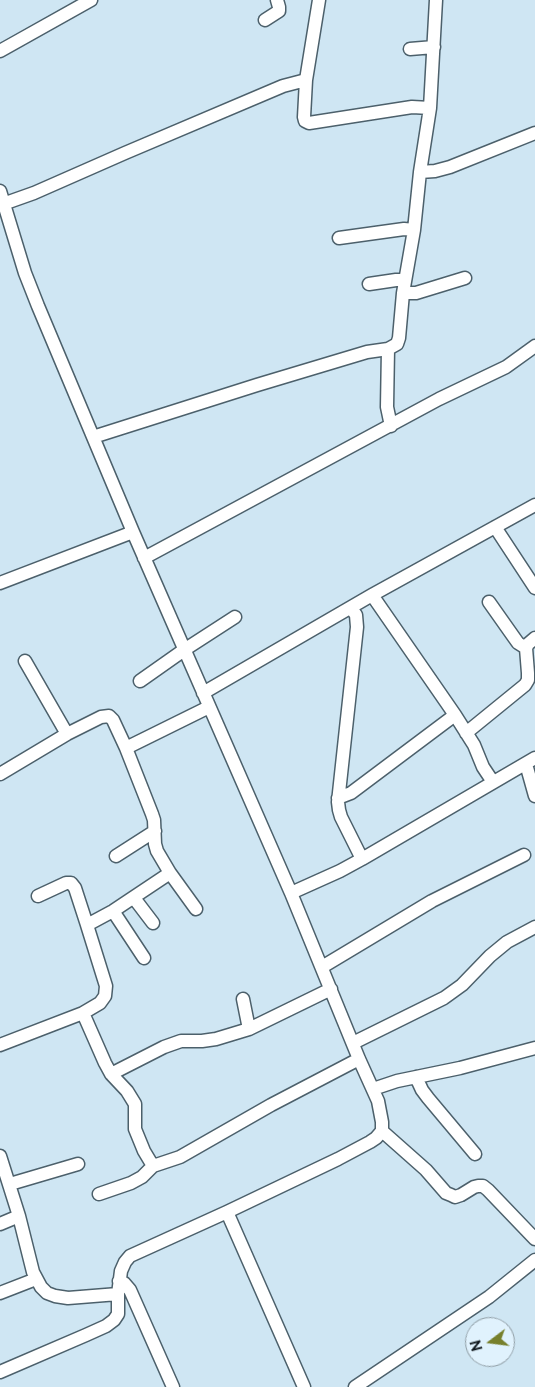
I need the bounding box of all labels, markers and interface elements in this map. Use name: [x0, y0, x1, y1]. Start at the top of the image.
north arrow: [465, 1317, 515, 1367]
text: N: [467, 1338, 486, 1353]

